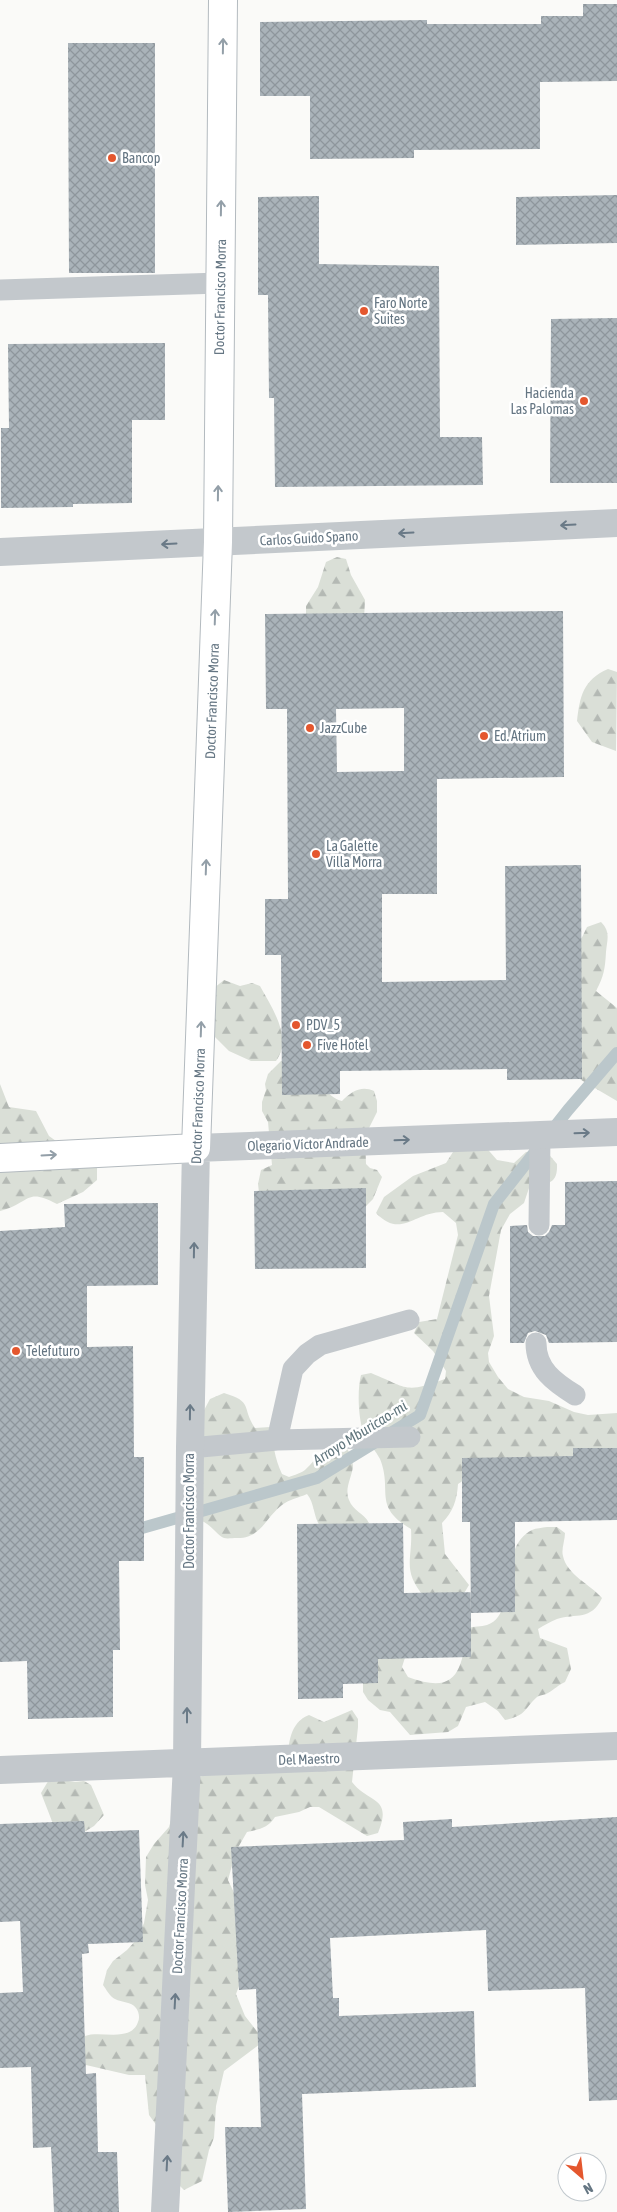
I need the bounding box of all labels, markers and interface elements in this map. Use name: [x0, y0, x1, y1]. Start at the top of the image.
one-way arrow: [218, 38, 228, 54]
place label: Bancop: [122, 150, 161, 166]
marker: Bancop: [106, 152, 118, 164]
one-way arrow: [216, 201, 226, 217]
street label: Doctor Francisco Morra: [211, 239, 229, 355]
place label: Faro Norte Suites: [374, 295, 428, 327]
marker: Faro Norte Suites: [358, 305, 370, 317]
place label: Hacienda Las Palomas: [510, 385, 574, 417]
marker: Hacienda Las Palomas: [578, 395, 590, 407]
one-way arrow: [213, 486, 223, 502]
one-way arrow: [561, 521, 577, 530]
street label: Carlos Guido Spano: [259, 527, 359, 549]
one-way arrow: [398, 529, 414, 538]
one-way arrow: [161, 540, 177, 549]
one-way arrow: [210, 609, 220, 626]
street label: Doctor Francisco Morra: [202, 643, 222, 759]
place label: JazzCube: [320, 720, 367, 736]
marker: JazzCube: [304, 722, 316, 734]
place label: Ed. Atrium: [494, 728, 546, 744]
marker: Ed. Atrium: [478, 730, 490, 742]
place label: La Galette Villa Morra: [326, 838, 382, 870]
marker: La Galette Villa Morra: [310, 848, 322, 860]
one-way arrow: [202, 859, 211, 875]
place label: PDV_5: [306, 1017, 340, 1033]
marker: PDV_5: [290, 1019, 302, 1031]
one-way arrow: [196, 1021, 205, 1037]
place label: Five Hotel: [317, 1037, 369, 1053]
marker: Five Hotel: [301, 1039, 313, 1051]
street label: Doctor Francisco Morra: [188, 1048, 208, 1164]
one-way arrow: [574, 1129, 590, 1138]
street label: Olegario Víctor Andrade: [247, 1134, 369, 1154]
one-way arrow: [394, 1136, 410, 1145]
one-way arrow: [40, 1151, 56, 1160]
one-way arrow: [189, 1242, 199, 1258]
place label: Telefuturo: [26, 1343, 80, 1359]
marker: Telefuturo: [10, 1345, 22, 1357]
water label: Arroyo Mburicao-mi: [309, 1397, 410, 1469]
one-way arrow: [186, 1405, 195, 1421]
street label: Doctor Francisco Morra: [181, 1453, 197, 1569]
one-way arrow: [183, 1707, 192, 1723]
street label: Del Maestro: [278, 1750, 340, 1768]
one-way arrow: [179, 1831, 188, 1847]
street label: Doctor Francisco Morra: [169, 1858, 191, 1974]
one-way arrow: [171, 1993, 180, 2009]
north arrow: [557, 2152, 607, 2202]
one-way arrow: [163, 2156, 172, 2172]
text: N: [581, 2179, 596, 2197]

